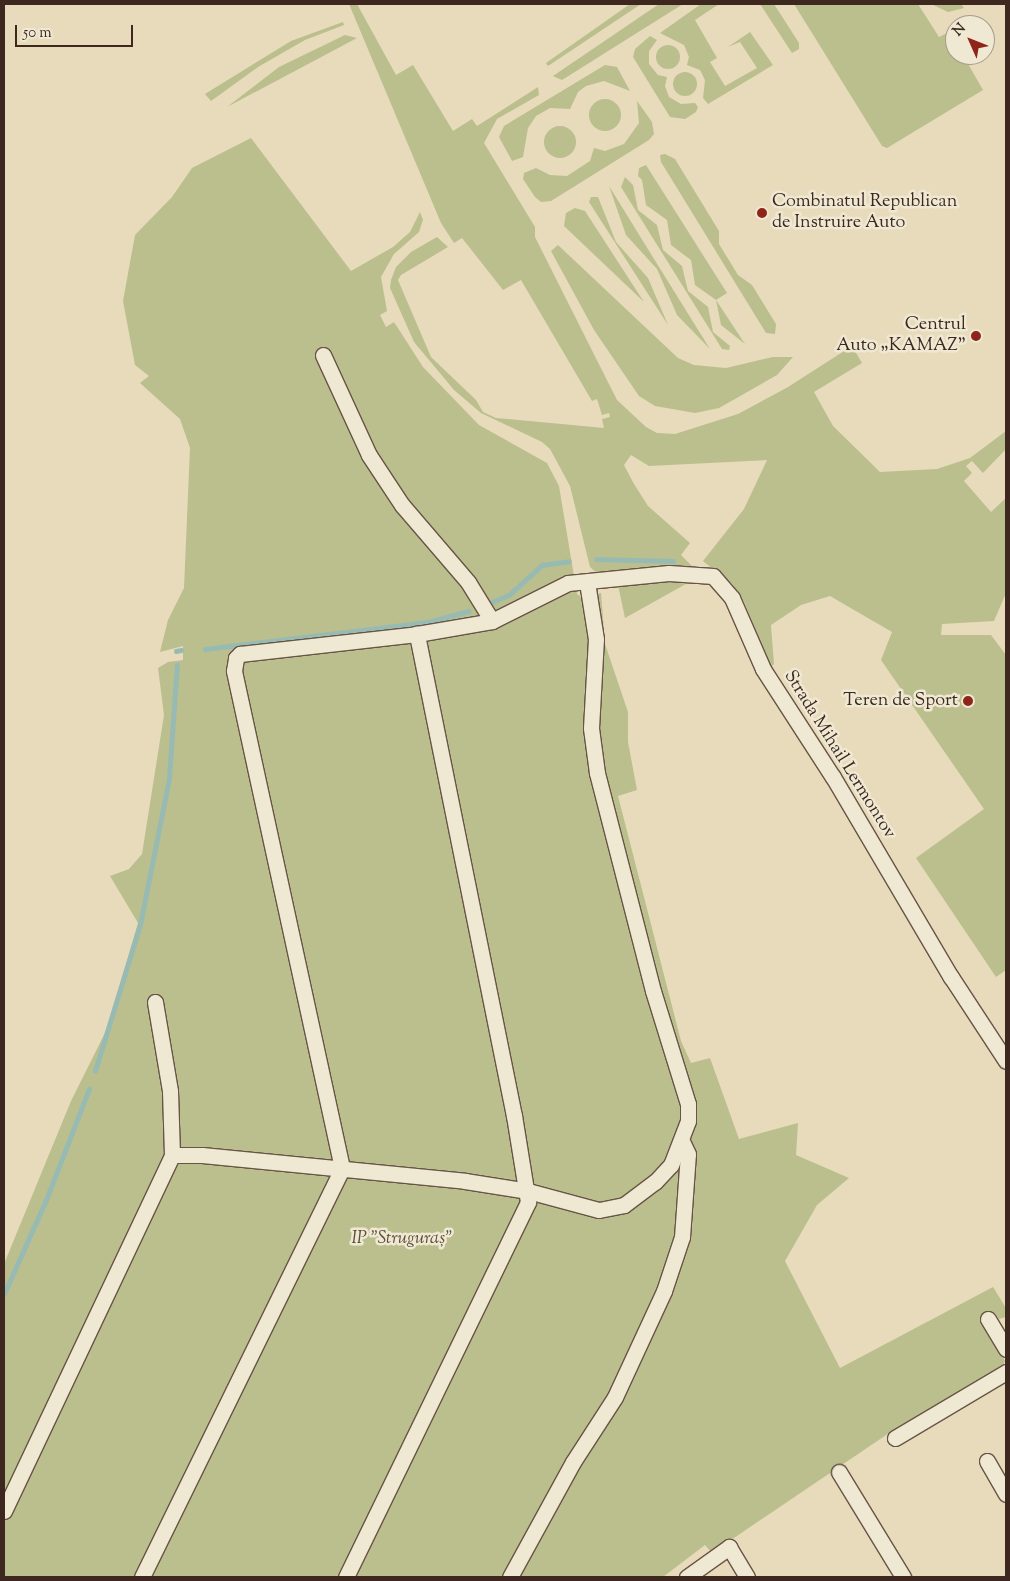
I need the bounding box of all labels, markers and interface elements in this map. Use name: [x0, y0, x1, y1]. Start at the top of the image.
scale bar: [18, 15, 135, 47]
north arrow: [945, 15, 995, 65]
text: N: [949, 19, 971, 41]
text: 50 m: [23, 23, 52, 44]
place label: Combinatul Republican de Instruire Auto: [772, 192, 957, 234]
marker: Combinatul Republican de Instruire Auto: [756, 207, 768, 219]
place label: Centrul Auto „KAMAZ”: [836, 315, 966, 358]
marker: Centrul Auto „KAMAZ”: [970, 330, 982, 342]
street label: Strada Mihail Lermontov: [778, 667, 900, 843]
place label: Teren de Sport: [843, 690, 958, 712]
marker: Teren de Sport: [962, 695, 974, 707]
park label: IP "Struguraș": [351, 1228, 453, 1250]

